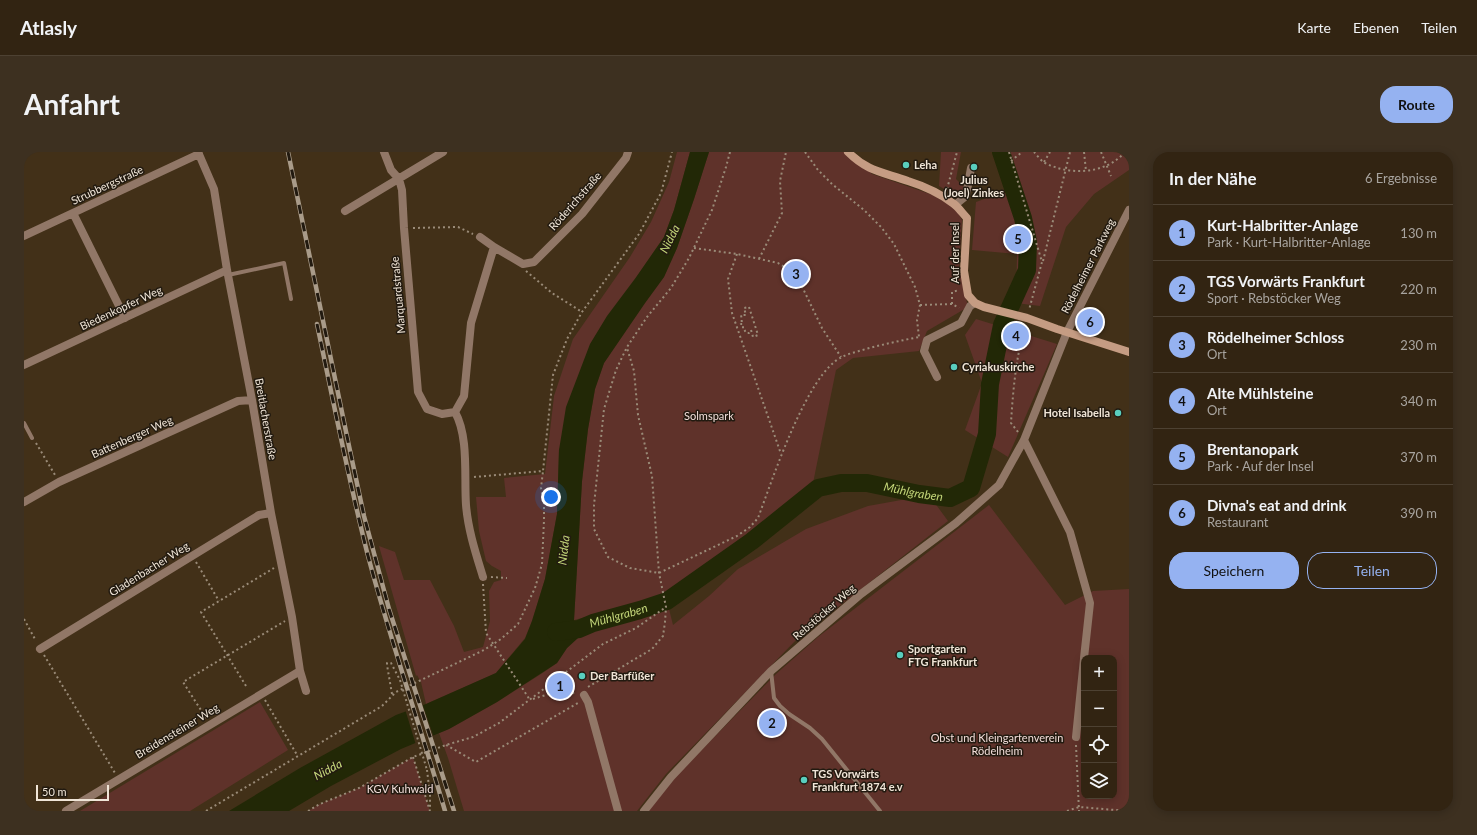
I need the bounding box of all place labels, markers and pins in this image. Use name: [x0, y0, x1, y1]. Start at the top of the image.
place label: Leha: [914, 158, 937, 171]
marker: Leha: [901, 160, 911, 170]
marker: Julius (Joel) Zinkes: [969, 162, 979, 172]
place label: Julius (Joel) Zinkes: [944, 173, 1004, 199]
pin: 5: [1005, 224, 1031, 254]
pin: 3: [783, 259, 809, 289]
pin: 6: [1077, 307, 1103, 337]
pin: 4: [1003, 321, 1029, 351]
place label: Cyriakuskirche: [962, 360, 1034, 373]
marker: Cyriakuskirche: [949, 362, 959, 372]
place label: Hotel Isabella: [1043, 406, 1110, 419]
marker: Hotel Isabella: [1113, 408, 1123, 418]
place label: Sportgarten FTG Frankfurt: [908, 642, 978, 668]
marker: Sportgarten FTG Frankfurt: [895, 650, 905, 660]
place label: Der Barfüßer: [590, 669, 655, 682]
pin: 1: [547, 671, 573, 701]
marker: Der Barfüßer: [577, 671, 587, 681]
pin: 2: [759, 708, 785, 738]
place label: TGS Vorwärts Frankfurt 1874 e.v: [812, 767, 903, 793]
marker: TGS Vorwärts Frankfurt 1874 e.v: [799, 775, 809, 785]

